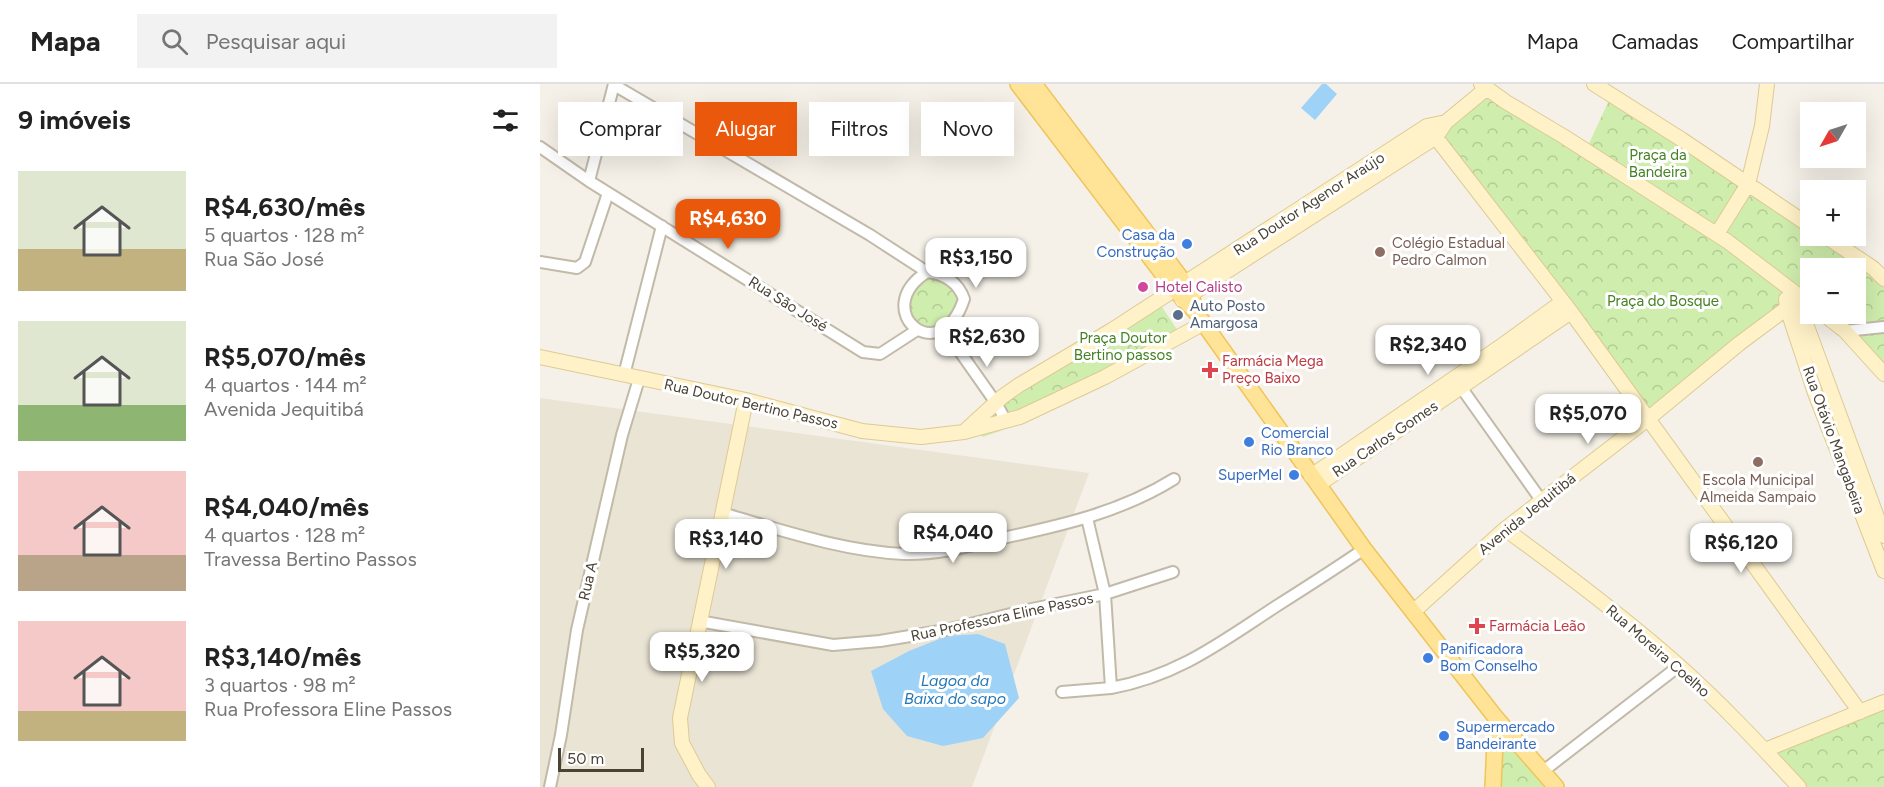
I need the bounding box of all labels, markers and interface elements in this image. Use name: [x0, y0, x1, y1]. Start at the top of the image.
search box: [137, 14, 557, 68]
text: Mapa: [30, 24, 101, 58]
icon: search: [158, 25, 191, 58]
text: Pesquisar aqui: [206, 28, 346, 55]
text: Mapa: [1527, 29, 1578, 54]
text: Camadas: [1611, 29, 1699, 54]
text: Compartilhar: [1732, 29, 1854, 54]
chip: Comprar: [558, 102, 683, 156]
chip: Alugar: [695, 102, 797, 156]
chip: Filtros: [809, 102, 909, 156]
chip: Novo: [921, 102, 1014, 156]
north arrow: [1800, 102, 1866, 168]
map controls: [1800, 102, 1866, 324]
text: 9 imóveis: [18, 104, 131, 136]
icon: filters: [489, 104, 522, 137]
park label: Praça da Bandeira: [1629, 146, 1687, 181]
street label: Rua Doutor Agenor Araújo: [1230, 148, 1388, 260]
button: +: [1800, 180, 1866, 246]
text: R$4,630/mês: [204, 191, 365, 223]
icon: home: [66, 195, 138, 267]
pin: R$4,630: [673, 199, 783, 250]
text: R$4,630: [689, 206, 767, 230]
text: 5 quartos · 128 m²: [204, 223, 364, 247]
place label: Casa da Construção: [1097, 226, 1175, 261]
place label: Colégio Estadual Pedro Calmon: [1392, 234, 1505, 269]
marker: Casa da Construção: [1180, 237, 1194, 251]
pin: R$3,150: [921, 238, 1031, 289]
text: R$3,150: [939, 245, 1013, 269]
marker: Colégio Estadual Pedro Calmon: [1373, 245, 1387, 259]
text: Rua São José: [204, 247, 324, 271]
button: −: [1800, 258, 1866, 324]
street label: Rua São José: [745, 273, 831, 335]
place label: Hotel Calisto: [1155, 278, 1243, 296]
marker: Hotel Calisto: [1136, 280, 1150, 294]
park label: Praça do Bosque: [1607, 292, 1719, 310]
place label: Auto Posto Amargosa: [1190, 297, 1265, 332]
marker: Auto Posto Amargosa: [1171, 308, 1185, 322]
pin: R$2,630: [932, 317, 1042, 368]
text: R$2,630: [949, 324, 1025, 348]
pin: R$2,340: [1373, 325, 1483, 376]
park label: Praça Doutor Bertino passos: [1074, 329, 1172, 364]
text: R$2,340: [1389, 332, 1467, 356]
text: R$5,070/mês: [204, 341, 366, 373]
icon: home: [66, 345, 138, 417]
place label: Farmácia Mega Preço Baixo: [1222, 352, 1323, 387]
marker: Farmácia Mega Preço Baixo: [1203, 363, 1217, 377]
street label: Rua Otávio Mangabeira: [1799, 364, 1869, 516]
text: 4 quartos · 144 m²: [204, 373, 367, 397]
street label: Rua Doutor Bertino Passos: [662, 375, 840, 433]
pin: R$5,070: [1533, 394, 1643, 445]
text: Avenida Jequitibá: [204, 397, 364, 421]
street label: Rua Carlos Gomes: [1329, 397, 1441, 481]
text: R$5,070: [1549, 401, 1627, 425]
place label: Comercial Rio Branco: [1261, 424, 1334, 459]
marker: Comercial Rio Branco: [1242, 435, 1256, 449]
marker: Escola Municipal Almeida Sampaio: [1751, 455, 1765, 469]
place label: SuperMel: [1218, 466, 1282, 484]
marker: SuperMel: [1287, 468, 1301, 482]
street label: Avenida Jequitibá: [1475, 469, 1579, 559]
place label: Escola Municipal Almeida Sampaio: [1700, 471, 1816, 506]
text: R$4,040/mês: [204, 491, 369, 523]
icon: home: [66, 495, 138, 567]
pin: R$4,040: [898, 513, 1008, 564]
pin: R$3,140: [671, 519, 781, 570]
text: R$4,040: [913, 520, 993, 544]
text: 4 quartos · 128 m²: [204, 523, 365, 547]
pin: R$6,120: [1686, 523, 1796, 574]
text: R$3,140: [689, 526, 763, 550]
text: R$6,120: [1704, 530, 1778, 554]
text: Travessa Bertino Passos: [204, 547, 417, 571]
street label: Rua A: [575, 560, 601, 602]
street label: Rua Professora Eline Passos: [909, 589, 1095, 645]
street label: Rua Moreira Coelho: [1602, 601, 1714, 701]
place label: Farmácia Leão: [1489, 617, 1586, 635]
marker: Farmácia Leão: [1470, 619, 1484, 633]
pin: R$5,320: [647, 632, 757, 683]
text: R$5,320: [664, 639, 740, 663]
place label: Panificadora Bom Conselho: [1440, 640, 1538, 675]
text: R$3,140/mês: [204, 641, 361, 673]
icon: home: [66, 645, 138, 717]
marker: Panificadora Bom Conselho: [1421, 651, 1435, 665]
water label: Lagoa da Baixa do sapo: [904, 671, 1006, 708]
text: 3 quartos · 98 m²: [204, 673, 356, 697]
text: Rua Professora Eline Passos: [204, 697, 452, 721]
place label: Supermercado Bandeirante: [1456, 718, 1555, 753]
marker: Supermercado Bandeirante: [1437, 729, 1451, 743]
scale bar: [558, 745, 644, 772]
text: 50 m: [567, 749, 604, 768]

